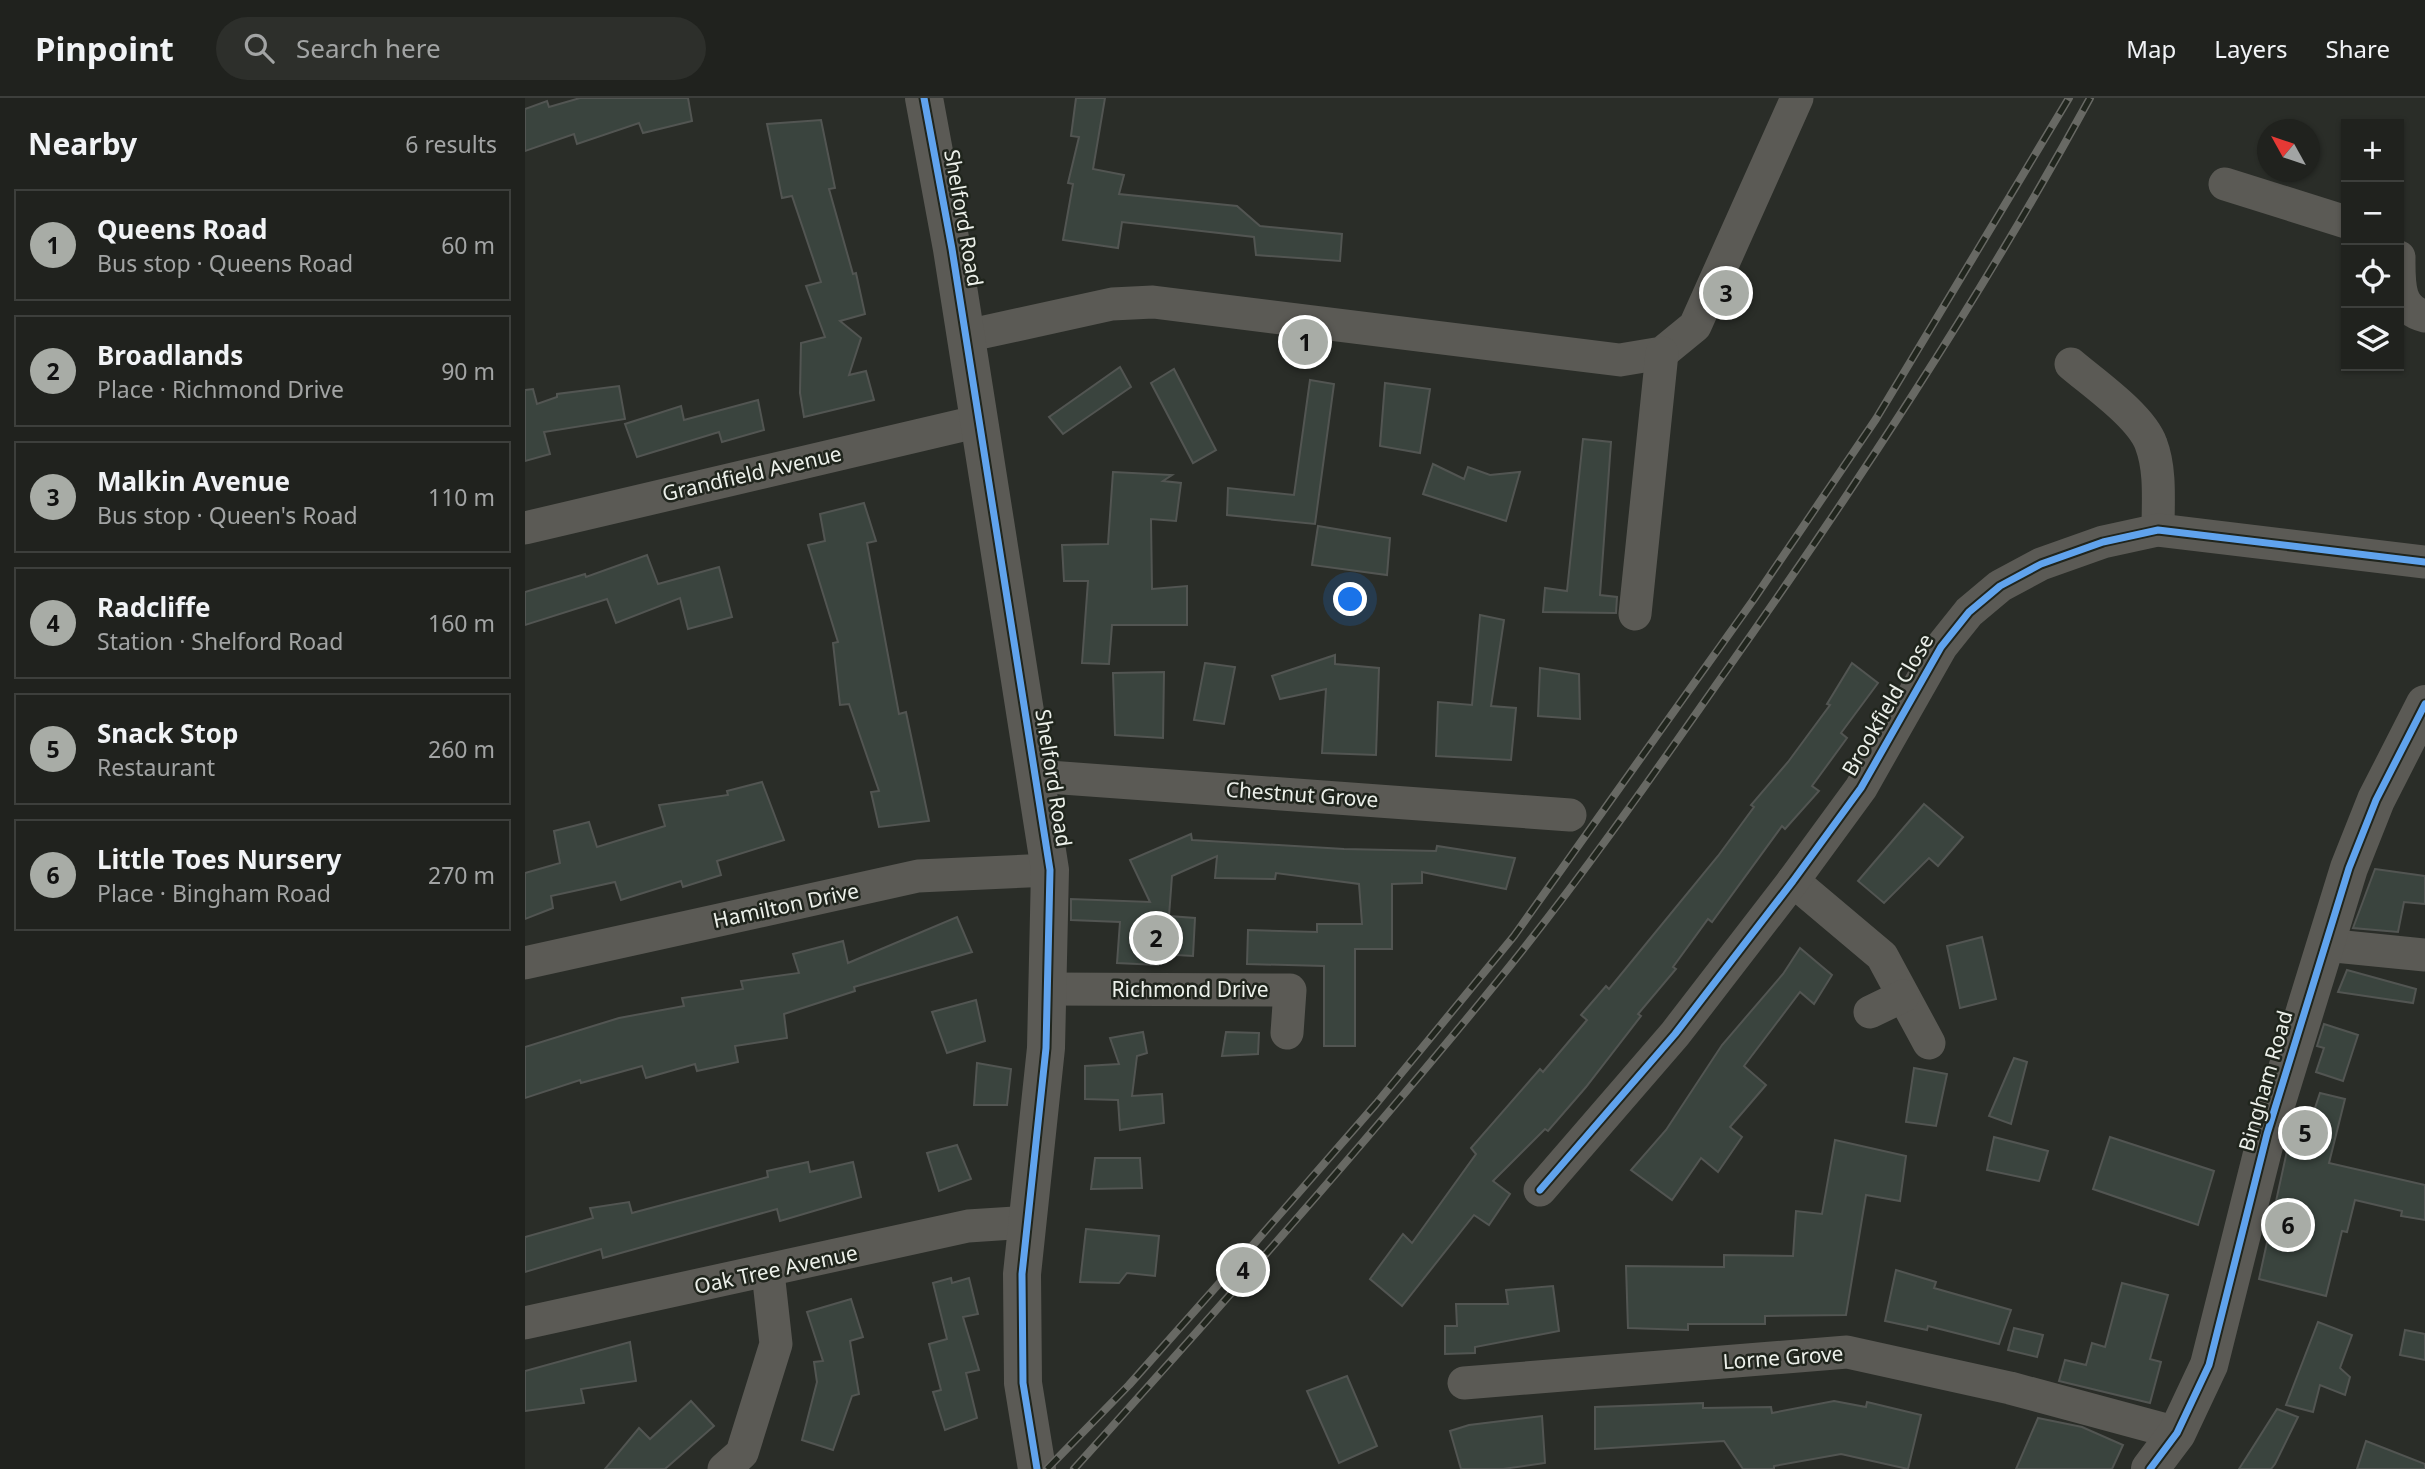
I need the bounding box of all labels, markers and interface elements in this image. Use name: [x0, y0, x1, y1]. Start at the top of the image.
search box: [216, 17, 706, 80]
text: Pinpoint: [35, 26, 174, 71]
icon: search: [240, 29, 278, 67]
text: Search here: [296, 30, 441, 66]
text: Map: [2126, 32, 2176, 65]
text: Layers: [2214, 32, 2288, 65]
text: Share: [2326, 32, 2390, 65]
north arrow: [2257, 119, 2320, 182]
map controls: [2341, 119, 2404, 371]
button: +: [2341, 119, 2404, 182]
text: Nearby: [28, 123, 137, 164]
text: 6 results: [405, 128, 497, 160]
street label: Shelford Road: [938, 147, 990, 289]
button: −: [2341, 182, 2404, 245]
text: Queens Road: [97, 211, 268, 247]
text: 1: [46, 229, 60, 261]
text: 60 m: [441, 229, 495, 261]
button: locate: [2341, 245, 2404, 308]
text: Bus stop · Queens Road: [97, 247, 353, 279]
pin: 3: [1703, 267, 1749, 319]
button: layers: [2341, 308, 2404, 371]
pin: 1: [1282, 316, 1328, 368]
text: Broadlands: [97, 337, 243, 373]
text: 2: [46, 355, 60, 387]
text: 90 m: [441, 355, 495, 387]
text: Place · Richmond Drive: [97, 373, 344, 405]
street label: Grandfield Avenue: [659, 439, 844, 507]
text: Malkin Avenue: [97, 463, 290, 499]
text: 3: [46, 481, 60, 513]
text: 110 m: [428, 481, 495, 513]
text: Bus stop · Queen's Road: [97, 499, 358, 531]
your location: [1333, 582, 1367, 616]
text: Radcliffe: [97, 589, 211, 625]
text: 4: [46, 607, 60, 639]
text: 160 m: [428, 607, 495, 639]
text: Station · Shelford Road: [97, 625, 343, 657]
street label: Brookfield Close: [1835, 628, 1939, 781]
street label: Shelford Road: [1029, 707, 1079, 849]
text: Snack Stop: [97, 715, 238, 751]
text: 5: [46, 733, 60, 765]
text: 260 m: [428, 733, 495, 765]
text: Restaurant: [97, 751, 215, 783]
street label: Chestnut Grove: [1225, 775, 1379, 813]
text: Little Toes Nursery: [97, 841, 341, 877]
text: 6: [46, 859, 60, 891]
text: 270 m: [428, 859, 495, 891]
street label: Hamilton Drive: [710, 876, 861, 934]
text: Place · Bingham Road: [97, 877, 331, 909]
pin: 2: [1133, 912, 1179, 964]
street label: Richmond Drive: [1111, 975, 1269, 1003]
street label: Bingham Road: [2232, 1007, 2299, 1154]
pin: 5: [2282, 1107, 2328, 1159]
pin: 6: [2265, 1199, 2311, 1251]
street label: Oak Tree Avenue: [691, 1238, 860, 1300]
pin: 4: [1220, 1244, 1266, 1296]
street label: Lorne Grove: [1722, 1339, 1844, 1375]

